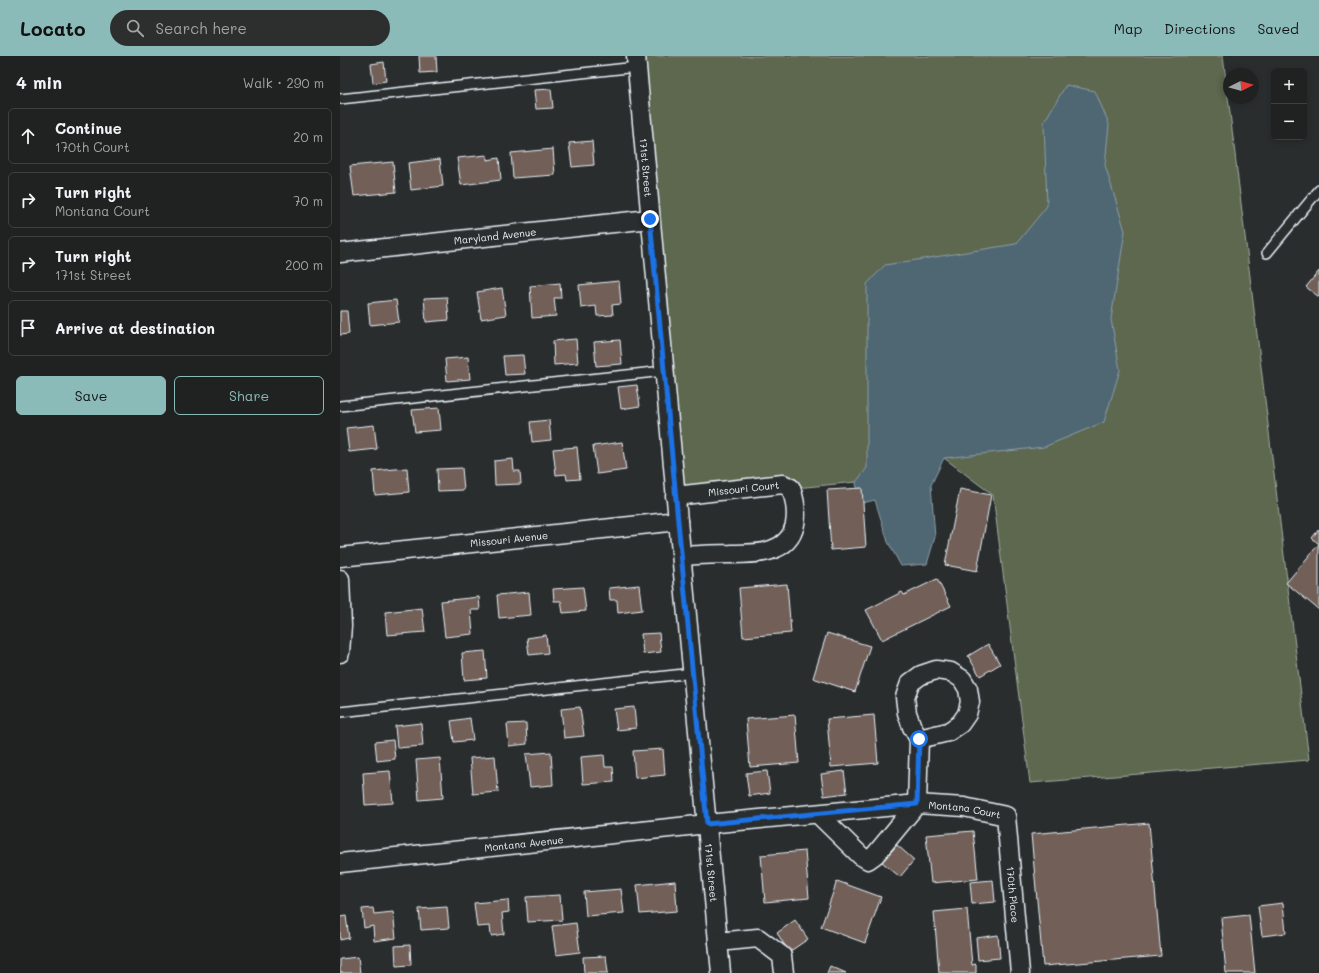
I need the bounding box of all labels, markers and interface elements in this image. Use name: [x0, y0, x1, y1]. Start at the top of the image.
search box: [110, 10, 390, 46]
text: Locato: [20, 16, 86, 41]
icon: search: [124, 17, 146, 39]
text: Search here: [156, 18, 247, 38]
text: Map: [1114, 19, 1142, 38]
text: Directions: [1164, 19, 1235, 38]
text: Saved: [1257, 19, 1299, 38]
north arrow: [1223, 68, 1259, 104]
map controls: [1271, 68, 1307, 140]
button: +: [1271, 68, 1307, 104]
text: 4 min: [16, 71, 62, 93]
text: Walk · 290 m: [243, 74, 324, 91]
button: −: [1271, 104, 1307, 140]
text: Continue: [55, 118, 122, 138]
icon: ahead: [17, 125, 39, 147]
text: 20 m: [293, 128, 323, 145]
text: 170th Court: [55, 138, 130, 155]
street label: 171st Street: [636, 138, 656, 198]
text: Turn right: [55, 182, 132, 202]
icon: right: [17, 189, 39, 211]
text: 70 m: [293, 192, 323, 209]
text: Montana Court: [55, 202, 150, 219]
route end: [641, 210, 659, 228]
street label: Maryland Avenue: [453, 225, 537, 247]
text: Turn right: [55, 246, 132, 266]
icon: right: [17, 253, 39, 275]
text: 200 m: [285, 256, 323, 273]
text: 171st Street: [55, 266, 131, 283]
icon: arrive: [17, 317, 39, 339]
text: Arrive at destination: [55, 318, 215, 338]
button: Save: [16, 376, 166, 415]
button: Share: [174, 376, 324, 415]
street label: Missouri Court: [707, 477, 780, 499]
street label: Missouri Avenue: [469, 528, 549, 550]
route start: [910, 730, 928, 748]
street label: Montana Court: [928, 798, 1002, 822]
street label: Montana Avenue: [484, 832, 564, 855]
street label: 171st Street: [702, 843, 721, 903]
street label: 170th Place: [1004, 866, 1022, 923]

